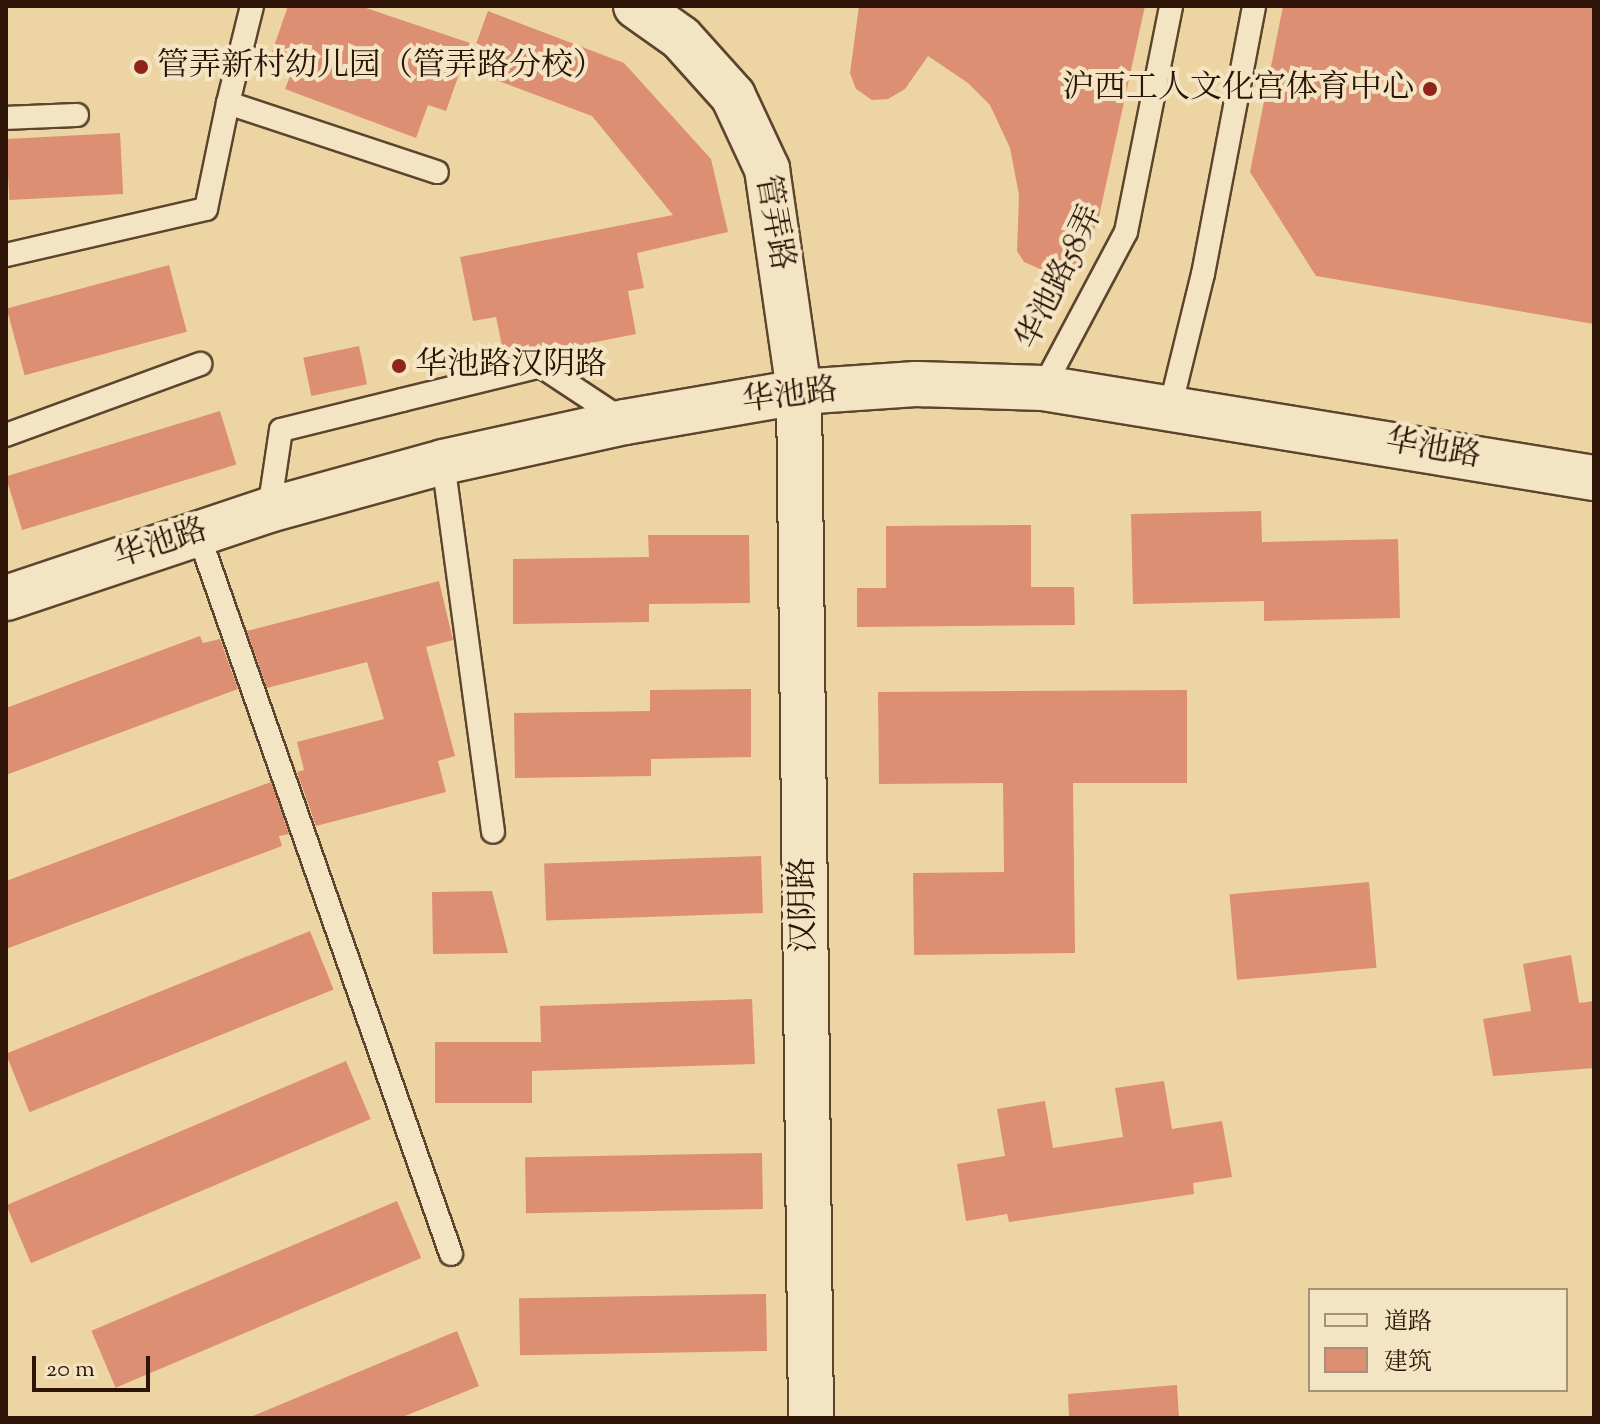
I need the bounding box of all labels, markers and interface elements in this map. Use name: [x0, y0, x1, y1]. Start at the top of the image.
place label: 管弄新村幼儿园（管弄路分校）: [157, 48, 605, 86]
marker: 管弄新村幼儿园（管弄路分校）: [132, 58, 150, 76]
place label: 沪西工人文化宫体育中心: [1062, 70, 1414, 108]
marker: 沪西工人文化宫体育中心: [1421, 80, 1439, 98]
street label: 管弄路: [746, 172, 800, 274]
street label: 华池路58弄: [1010, 200, 1112, 356]
place label: 华池路汉阴路: [415, 347, 607, 385]
marker: 华池路汉阴路: [390, 357, 408, 375]
street label: 华池路: [740, 372, 840, 422]
street label: 华池路: [1382, 423, 1484, 477]
street label: 华池路: [109, 512, 213, 578]
street label: 汉阴路: [785, 857, 825, 953]
legend: [1308, 1288, 1568, 1392]
text: 道路: [1384, 1306, 1432, 1340]
scale bar: [36, 1340, 154, 1390]
text: 建筑: [1384, 1346, 1432, 1380]
text: 20 m: [46, 1353, 95, 1387]

